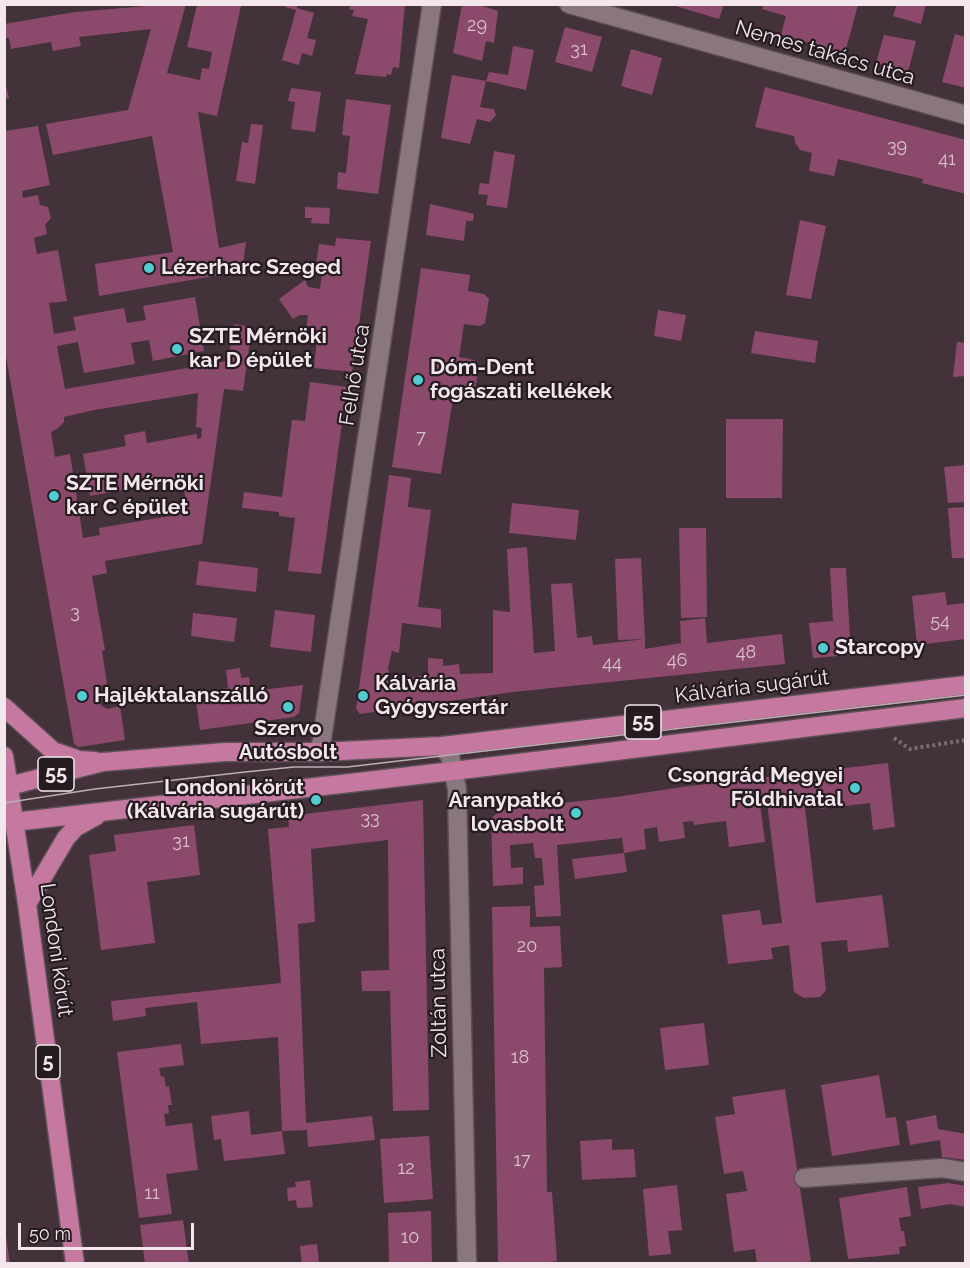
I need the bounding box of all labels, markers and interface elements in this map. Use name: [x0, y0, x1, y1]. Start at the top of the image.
house number: 29: [467, 15, 487, 37]
street label: Nemes takács utca: [732, 15, 918, 91]
house number: 31: [570, 39, 588, 61]
house number: 39: [887, 136, 907, 158]
house number: 41: [938, 149, 956, 171]
place label: Lézerharc Szeged: [161, 255, 341, 281]
marker: Lézerharc Szeged: [142, 261, 156, 275]
street label: Felhő utca: [335, 323, 375, 427]
place label: SZTE Mérnöki kar D épület: [189, 324, 327, 374]
marker: SZTE Mérnöki kar D épület: [170, 342, 184, 356]
place label: Dóm-Dent fogászati kellékek: [430, 355, 612, 405]
marker: Dóm-Dent fogászati kellékek: [411, 373, 425, 387]
house number: 7: [416, 427, 426, 449]
place label: SZTE Mérnöki kar C épület: [66, 471, 204, 521]
marker: SZTE Mérnöki kar C épület: [47, 489, 61, 503]
house number: 3: [70, 602, 80, 624]
house number: 54: [930, 611, 950, 633]
place label: Starcopy: [835, 635, 925, 661]
marker: Starcopy: [816, 641, 830, 655]
house number: 48: [736, 642, 756, 664]
house number: 46: [667, 650, 687, 672]
house number: 44: [602, 653, 622, 675]
street label: Kálvária sugárút: [673, 665, 831, 709]
place label: Kálvária Gyógyszertár: [375, 671, 508, 721]
place label: Hajléktalanszálló: [94, 683, 268, 709]
marker: Hajléktalanszálló: [75, 689, 89, 703]
marker: Kálvária Gyógyszertár: [356, 689, 370, 703]
marker: Szervo Autósbolt: [281, 700, 295, 714]
road number: 55: [625, 705, 661, 739]
place label: Szervo Autósbolt: [239, 716, 337, 766]
road number: 55: [38, 757, 74, 791]
place label: Csongrád Megyei Földhivatal: [668, 763, 843, 813]
place label: Londoni körút (Kálvária sugárút): [127, 775, 304, 825]
marker: Csongrád Megyei Földhivatal: [848, 781, 862, 795]
place label: Aranypatkó lovasbolt: [449, 788, 564, 838]
marker: Londoni körút (Kálvária sugárút): [309, 793, 323, 807]
marker: Aranypatkó lovasbolt: [569, 806, 583, 820]
house number: 33: [360, 808, 380, 830]
house number: 31: [172, 831, 190, 853]
street label: Londoni körút: [34, 882, 78, 1018]
house number: 20: [517, 936, 537, 958]
street label: Zoltán utca: [425, 948, 453, 1058]
road number: 5: [36, 1045, 60, 1079]
house number: 18: [511, 1047, 529, 1069]
house number: 17: [513, 1150, 531, 1172]
house number: 12: [397, 1158, 415, 1180]
house number: 11: [144, 1183, 160, 1205]
scale bar: [21, 1211, 196, 1249]
text: 50 m: [29, 1223, 71, 1244]
house number: 10: [401, 1227, 419, 1249]

